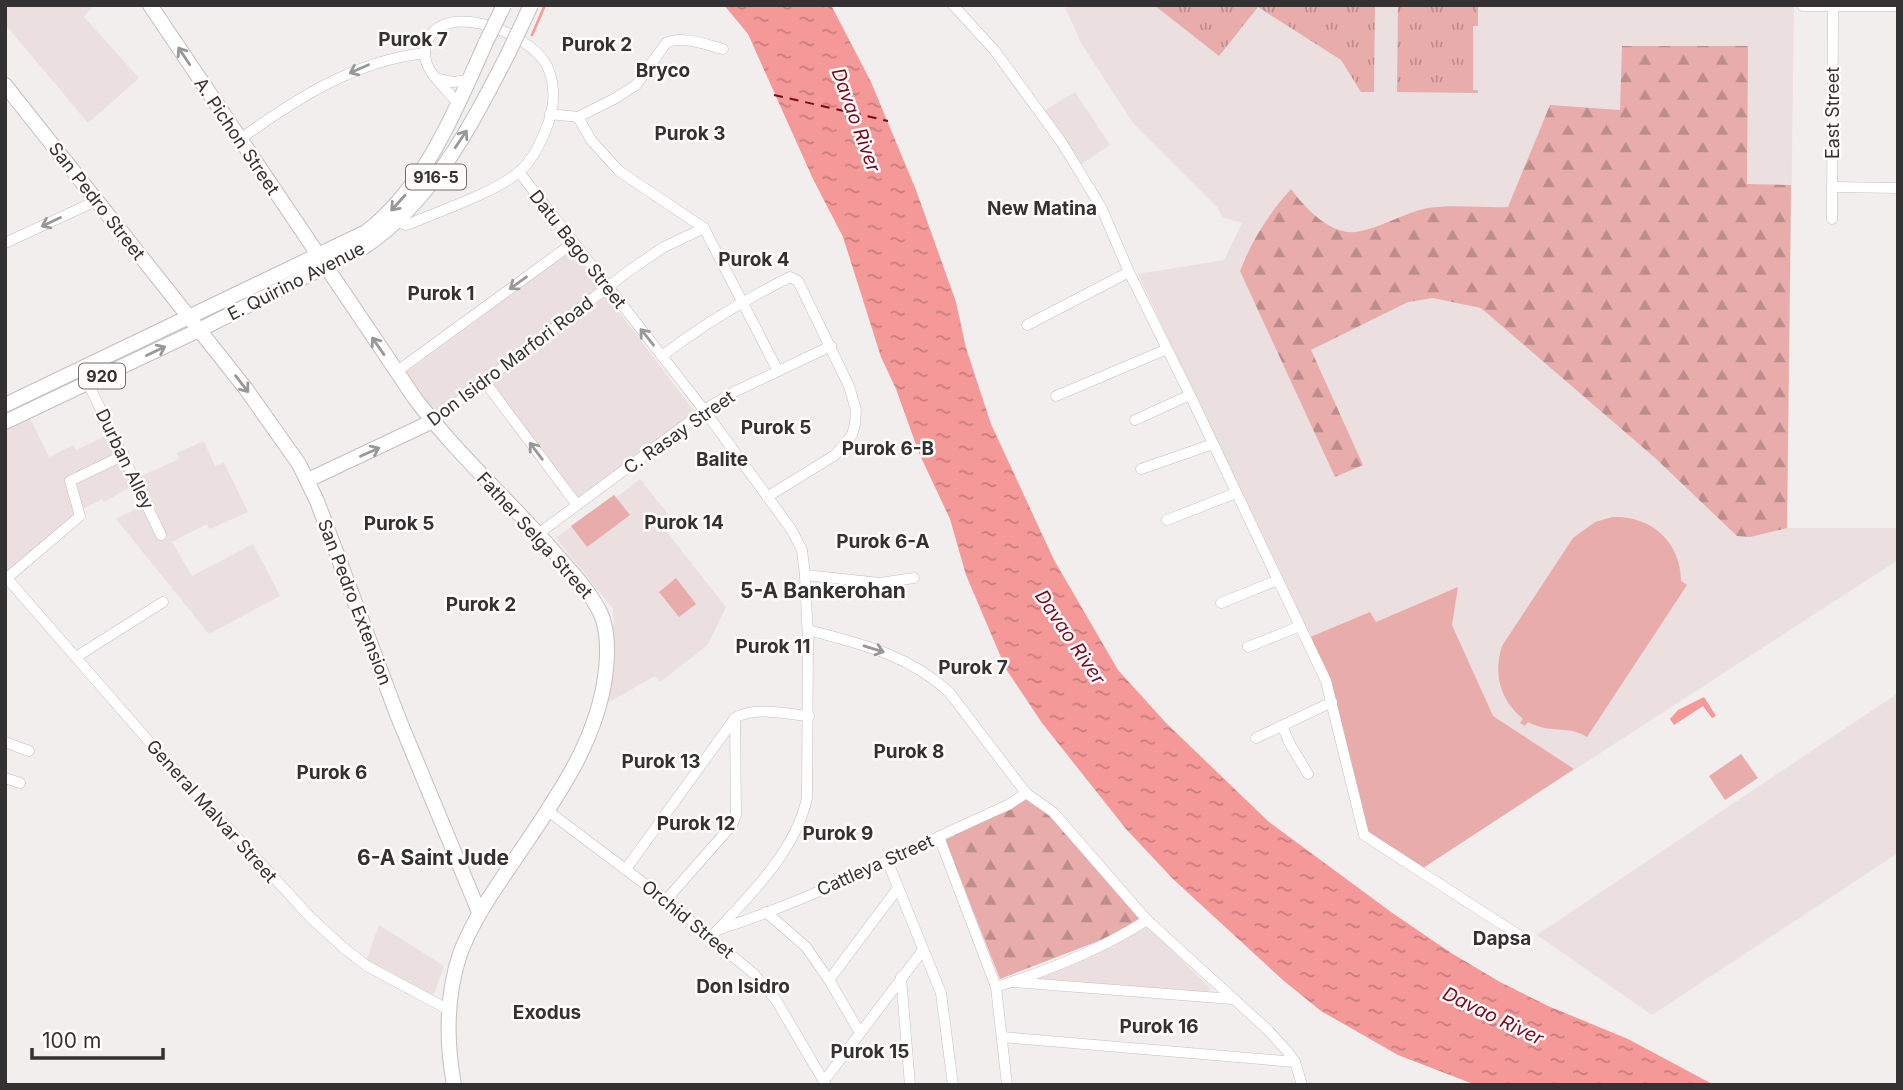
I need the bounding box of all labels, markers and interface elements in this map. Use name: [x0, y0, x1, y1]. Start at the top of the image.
district label: Purok 7: [378, 28, 448, 51]
district label: Purok 2: [562, 33, 632, 56]
one-way arrow: [177, 47, 191, 67]
district label: Bryco: [636, 59, 690, 82]
one-way arrow: [349, 63, 370, 76]
water label: Davao River: [827, 65, 886, 176]
street label: East Street: [1822, 67, 1843, 159]
street label: A. Pichon Street: [190, 73, 284, 199]
district label: Purok 3: [655, 122, 725, 145]
one-way arrow: [454, 130, 469, 149]
street label: San Pedro Street: [45, 138, 149, 264]
road number: 916-5: [406, 164, 466, 190]
street label: Datu Bago Street: [525, 186, 631, 312]
one-way arrow: [390, 193, 406, 211]
district label: New Matina: [987, 197, 1097, 220]
one-way arrow: [40, 216, 62, 229]
street label: E. Quirino Avenue: [224, 237, 368, 325]
district label: Purok 4: [718, 248, 790, 271]
one-way arrow: [509, 276, 528, 291]
district label: Purok 1: [408, 282, 474, 305]
street label: Don Isidro Marfori Road: [423, 292, 597, 430]
one-way arrow: [639, 329, 655, 347]
one-way arrow: [371, 337, 386, 356]
one-way arrow: [144, 344, 166, 357]
road number: 920: [79, 364, 125, 388]
one-way arrow: [234, 374, 249, 392]
street label: C. Rasay Street: [620, 386, 738, 478]
street label: Durban Alley: [92, 405, 158, 513]
district label: Purok 5: [741, 416, 811, 439]
district label: Purok 6-B: [842, 437, 934, 460]
one-way arrow: [529, 442, 544, 460]
one-way arrow: [359, 445, 380, 458]
district label: Balite: [696, 448, 748, 471]
street label: Father Selga Street: [473, 468, 597, 603]
district label: Purok 14: [644, 511, 724, 534]
district label: Purok 5: [364, 512, 434, 535]
street label: San Pedro Extension: [314, 516, 396, 688]
district label: Purok 6-A: [836, 530, 930, 553]
district label: 5-A Bankerohan: [740, 578, 906, 603]
water label: Davao River: [1030, 585, 1110, 689]
district label: Purok 2: [446, 593, 516, 616]
district label: Purok 11: [736, 635, 810, 658]
one-way arrow: [863, 643, 885, 656]
district label: Purok 7: [938, 656, 1008, 679]
street label: General Malvar Street: [142, 735, 282, 887]
district label: Purok 8: [874, 740, 944, 763]
district label: Purok 13: [621, 750, 701, 773]
district label: Purok 6: [297, 761, 367, 784]
district label: Purok 12: [657, 812, 735, 835]
district label: Purok 9: [803, 822, 873, 845]
street label: Cattleya Street: [814, 830, 937, 900]
district label: 6-A Saint Jude: [357, 845, 509, 870]
street label: Orchid Street: [638, 875, 738, 963]
district label: Dapsa: [1473, 927, 1531, 950]
district label: Don Isidro: [696, 975, 790, 998]
water label: Davao River: [1439, 982, 1548, 1051]
district label: Exodus: [513, 1001, 581, 1024]
district label: Purok 16: [1119, 1015, 1199, 1038]
scale bar: [32, 1016, 163, 1060]
text: 100 m: [42, 1028, 101, 1053]
district label: Purok 15: [831, 1040, 909, 1063]

